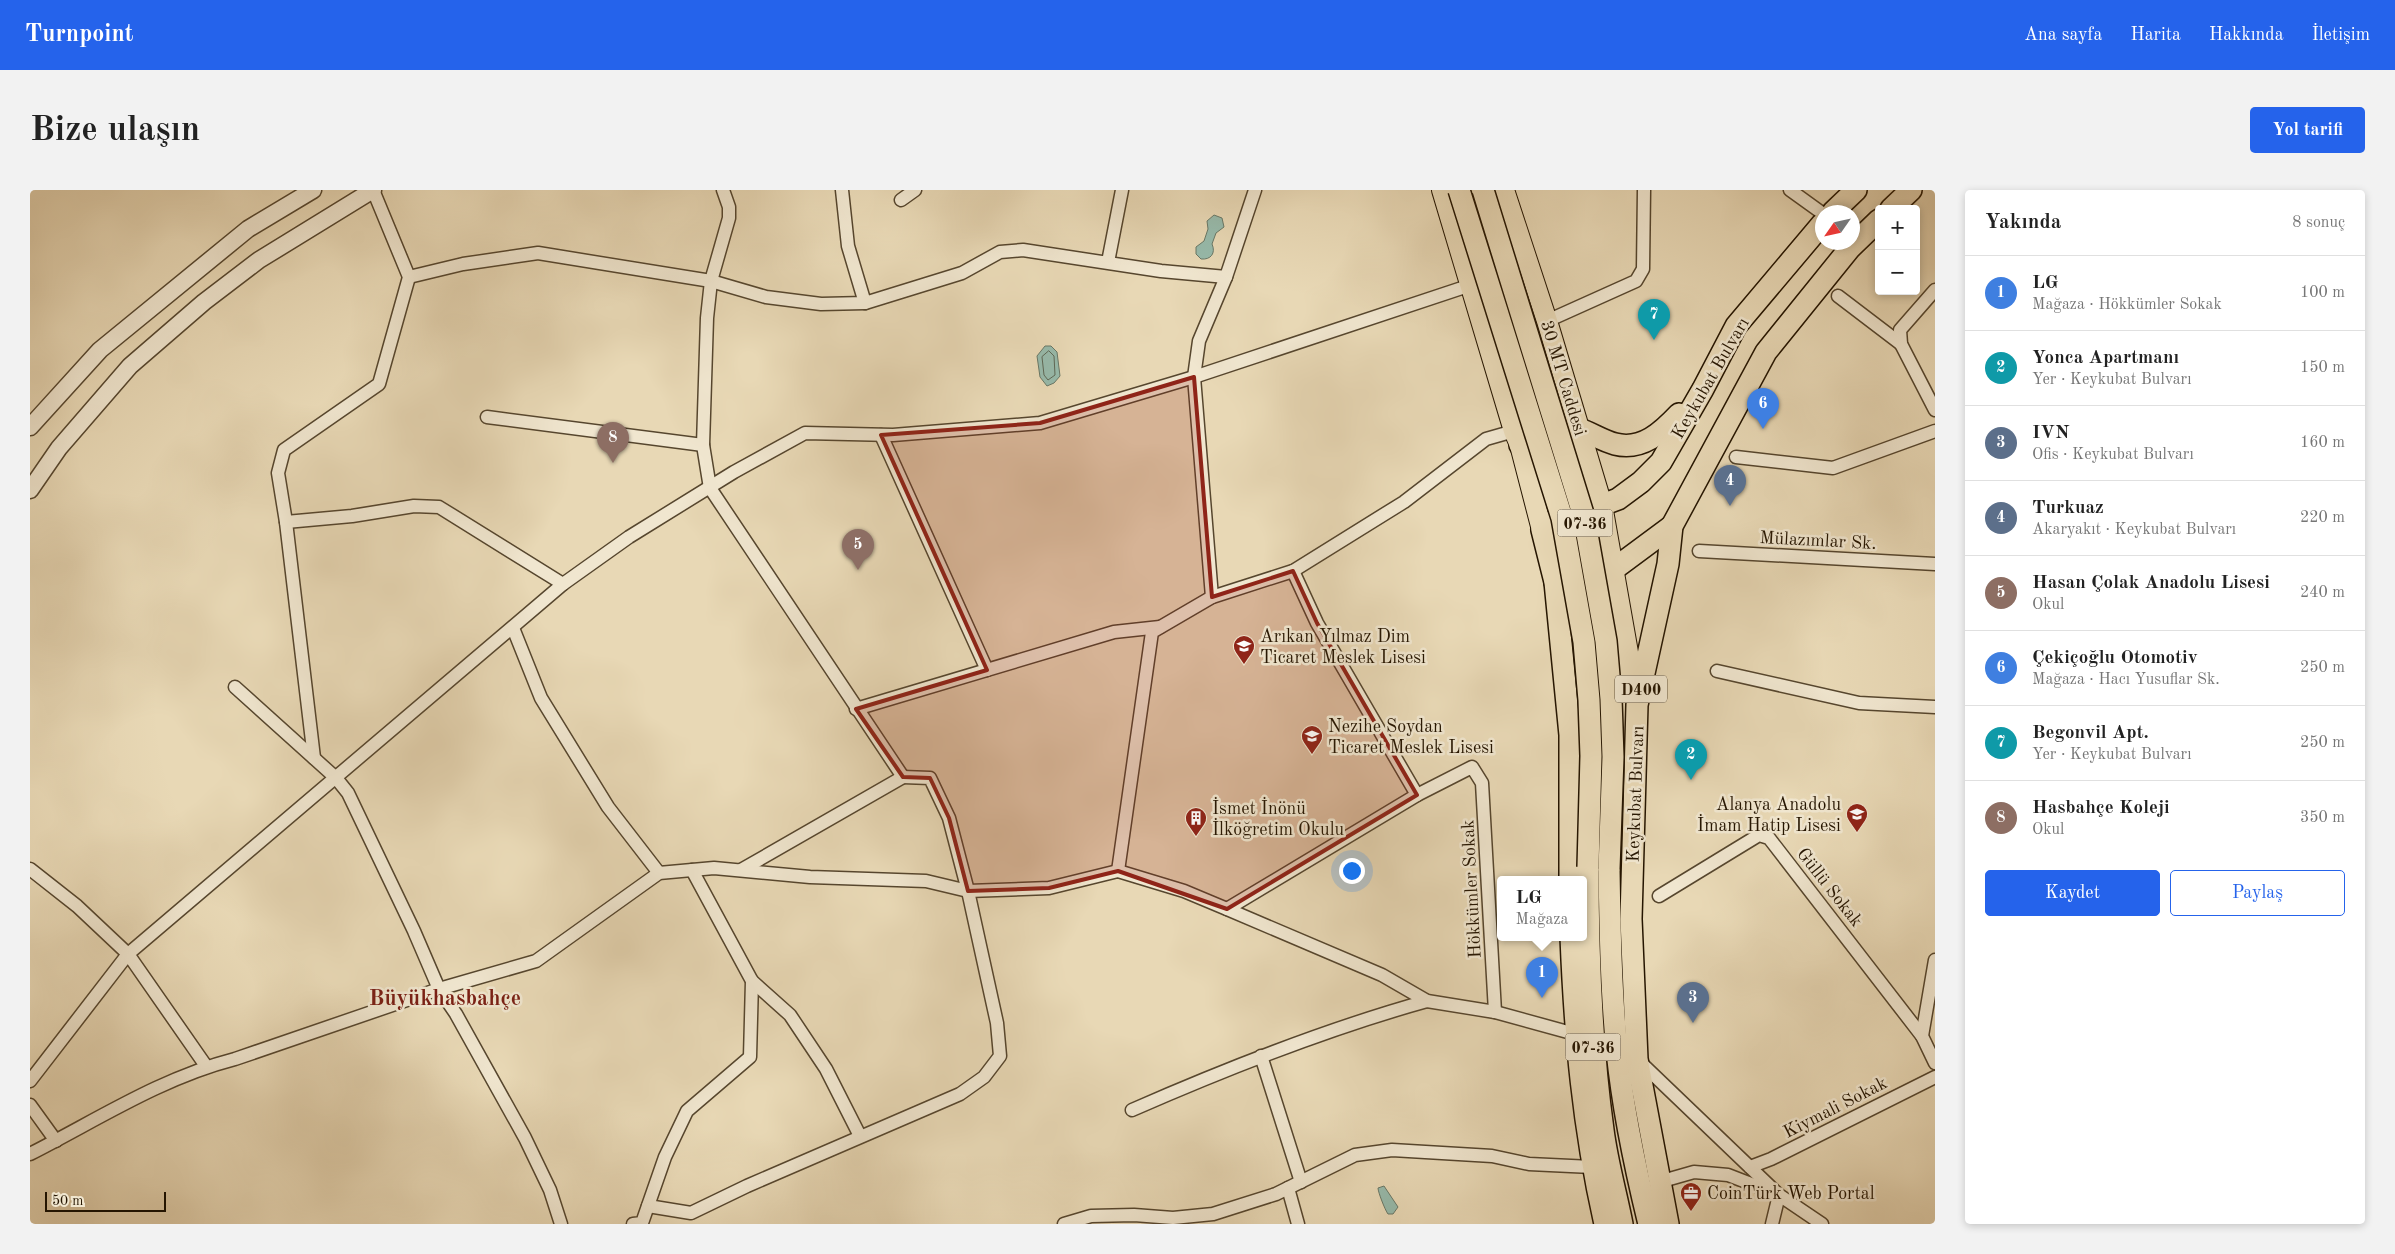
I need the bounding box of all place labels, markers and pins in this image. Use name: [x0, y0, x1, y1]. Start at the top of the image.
pin: 7: [1638, 299, 1670, 340]
pin: 6: [1747, 388, 1779, 429]
pin: 8: [597, 422, 629, 463]
pin: 4: [1714, 465, 1746, 506]
pin: 5: [842, 529, 874, 570]
place label: Arıkan Yılmaz Dim Ticaret Meslek Lisesi: [1260, 628, 1426, 667]
school or university icon: Arıkan Yılmaz Dim Ticaret Meslek Lisesi: [1232, 634, 1256, 665]
place label: Nezihe Soydan Ticaret Meslek Lisesi: [1328, 718, 1494, 757]
school or university icon: Nezihe Soydan Ticaret Meslek Lisesi: [1300, 724, 1324, 755]
pin: 2: [1675, 739, 1707, 780]
place label: Alanya Anadolu İmam Hatip Lisesi: [1697, 796, 1841, 835]
place label: İsmet İnönü İlköğretim Okulu: [1212, 797, 1345, 839]
school or university icon: Alanya Anadolu İmam Hatip Lisesi: [1845, 802, 1869, 833]
building icon: İsmet İnönü İlköğretim Okulu: [1184, 806, 1208, 837]
pin: 1: [1526, 957, 1558, 998]
pin: 3: [1677, 982, 1709, 1023]
office icon: CoinTürk Web Portal: [1679, 1181, 1703, 1212]
place label: CoinTürk Web Portal: [1707, 1185, 1875, 1203]

